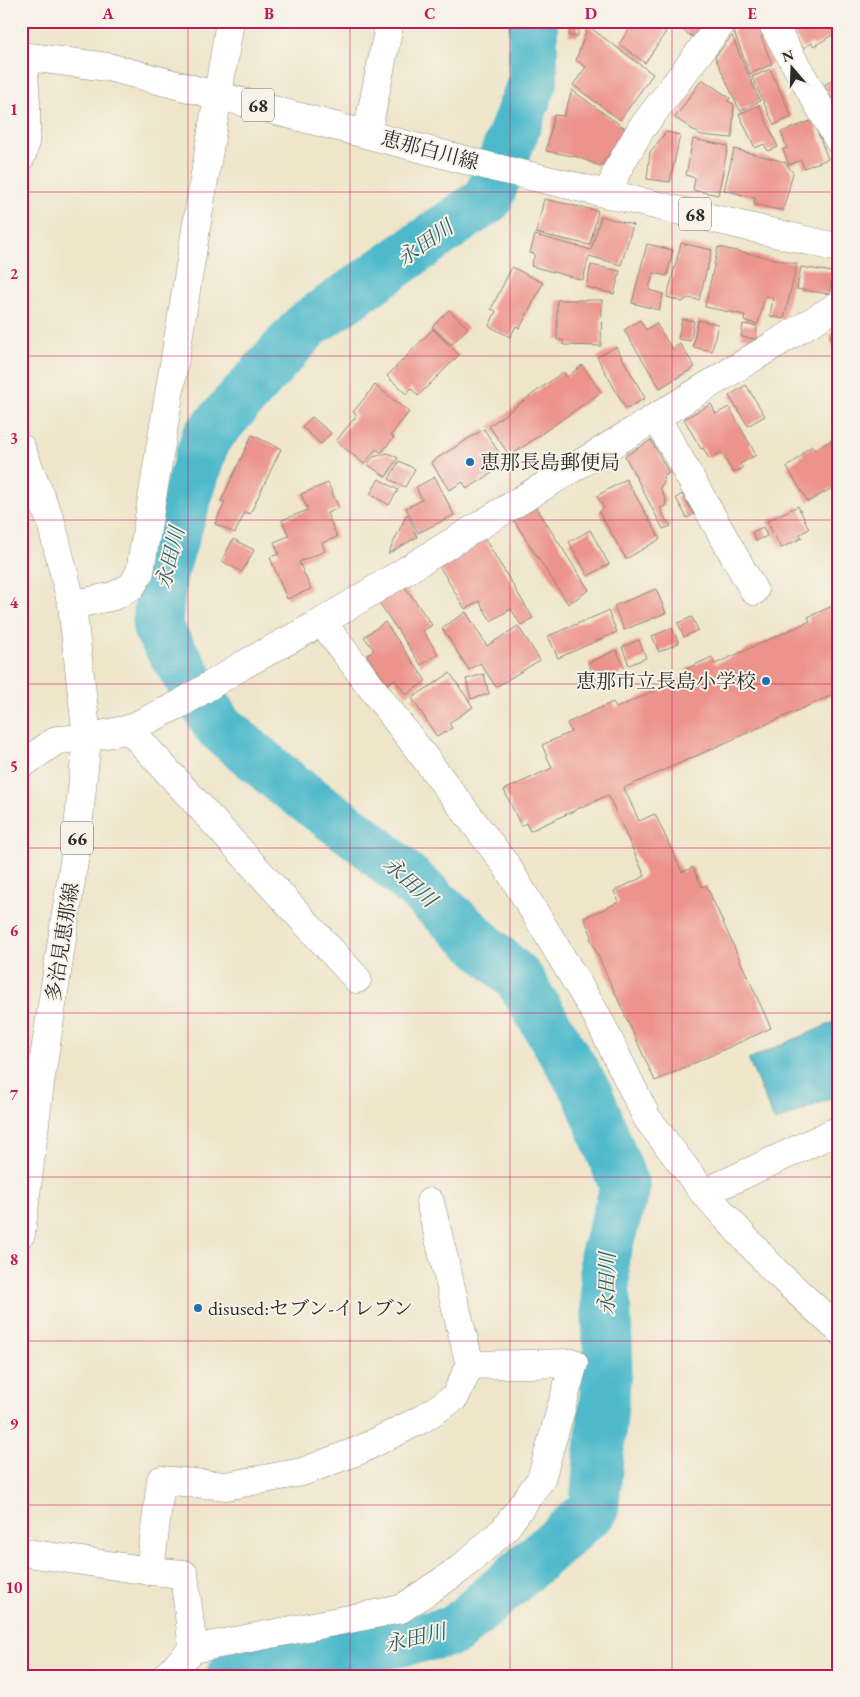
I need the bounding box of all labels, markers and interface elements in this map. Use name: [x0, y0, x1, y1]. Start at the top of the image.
text: A: [101, 3, 114, 24]
text: B: [264, 3, 274, 24]
text: C: [424, 3, 436, 24]
text: D: [585, 3, 597, 24]
text: E: [747, 3, 757, 24]
north arrow: [768, 42, 818, 92]
text: N: [779, 45, 797, 66]
road number: 68: [242, 88, 274, 122]
text: 1: [10, 99, 18, 120]
street label: 恵那白川線: [378, 125, 482, 175]
road number: 68: [679, 198, 711, 230]
water label: 永田川: [391, 212, 460, 272]
text: 2: [10, 263, 19, 284]
text: 3: [10, 428, 18, 449]
place label: 恵那長島郵便局: [480, 449, 620, 475]
marker: 恵那長島郵便局: [464, 456, 476, 468]
water label: 永田川: [149, 522, 191, 592]
text: 4: [10, 592, 19, 613]
place label: 恵那市立長島小学校: [576, 668, 756, 694]
marker: 恵那市立長島小学校: [760, 675, 772, 687]
text: 5: [10, 756, 18, 777]
road number: 66: [61, 821, 93, 854]
water label: 永田川: [378, 851, 444, 914]
street label: 多治見恵那線: [40, 881, 84, 1003]
text: 6: [10, 920, 19, 941]
text: 7: [10, 1084, 19, 1105]
text: 8: [10, 1249, 18, 1270]
water label: 永田川: [592, 1250, 621, 1316]
place label: disused:セブン-イレブン: [208, 1295, 413, 1321]
marker: disused:セブン-イレブン: [192, 1302, 204, 1314]
text: 9: [10, 1413, 19, 1434]
text: 10: [6, 1577, 23, 1598]
water label: 永田川: [381, 1617, 451, 1658]

